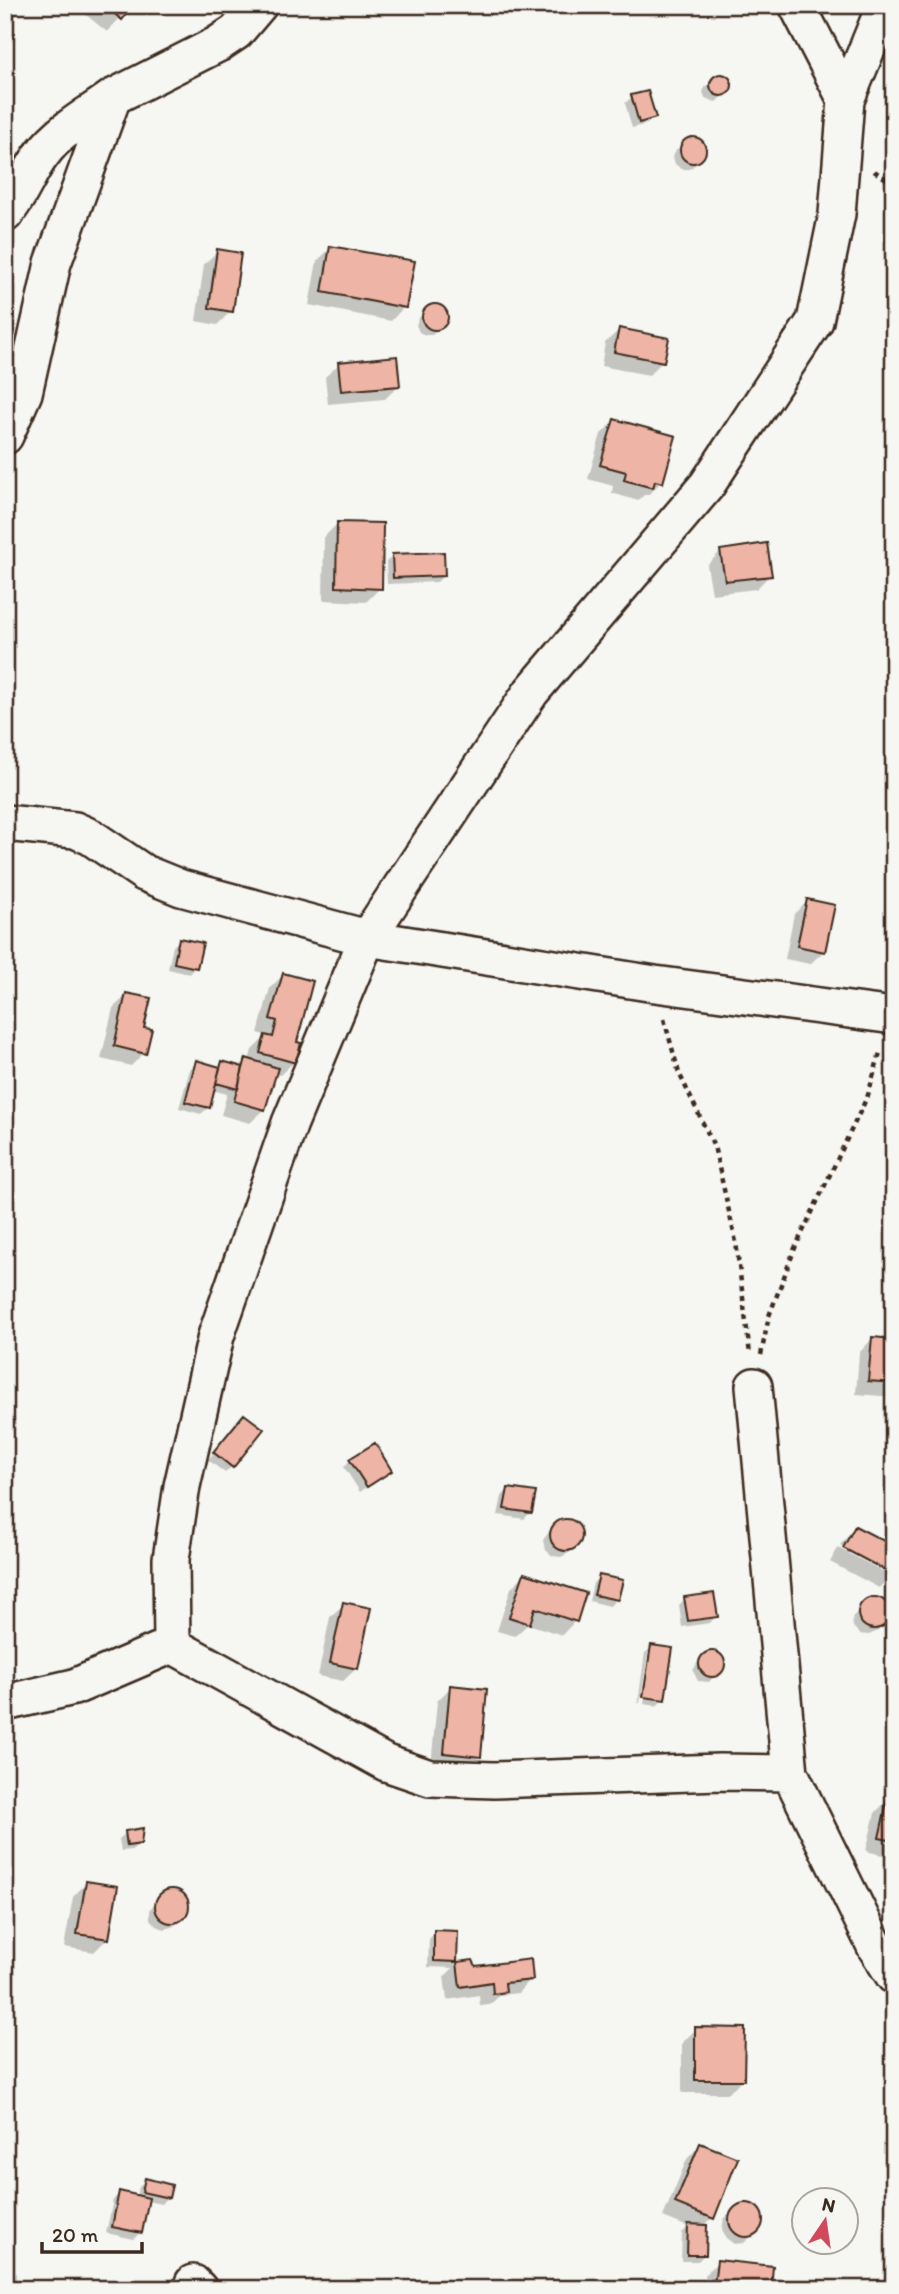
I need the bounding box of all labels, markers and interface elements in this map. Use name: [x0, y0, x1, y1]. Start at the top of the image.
north arrow: [790, 2186, 860, 2256]
text: N: [820, 2192, 838, 2218]
scale bar: [42, 2210, 142, 2254]
text: 20 m: [52, 2222, 99, 2247]

